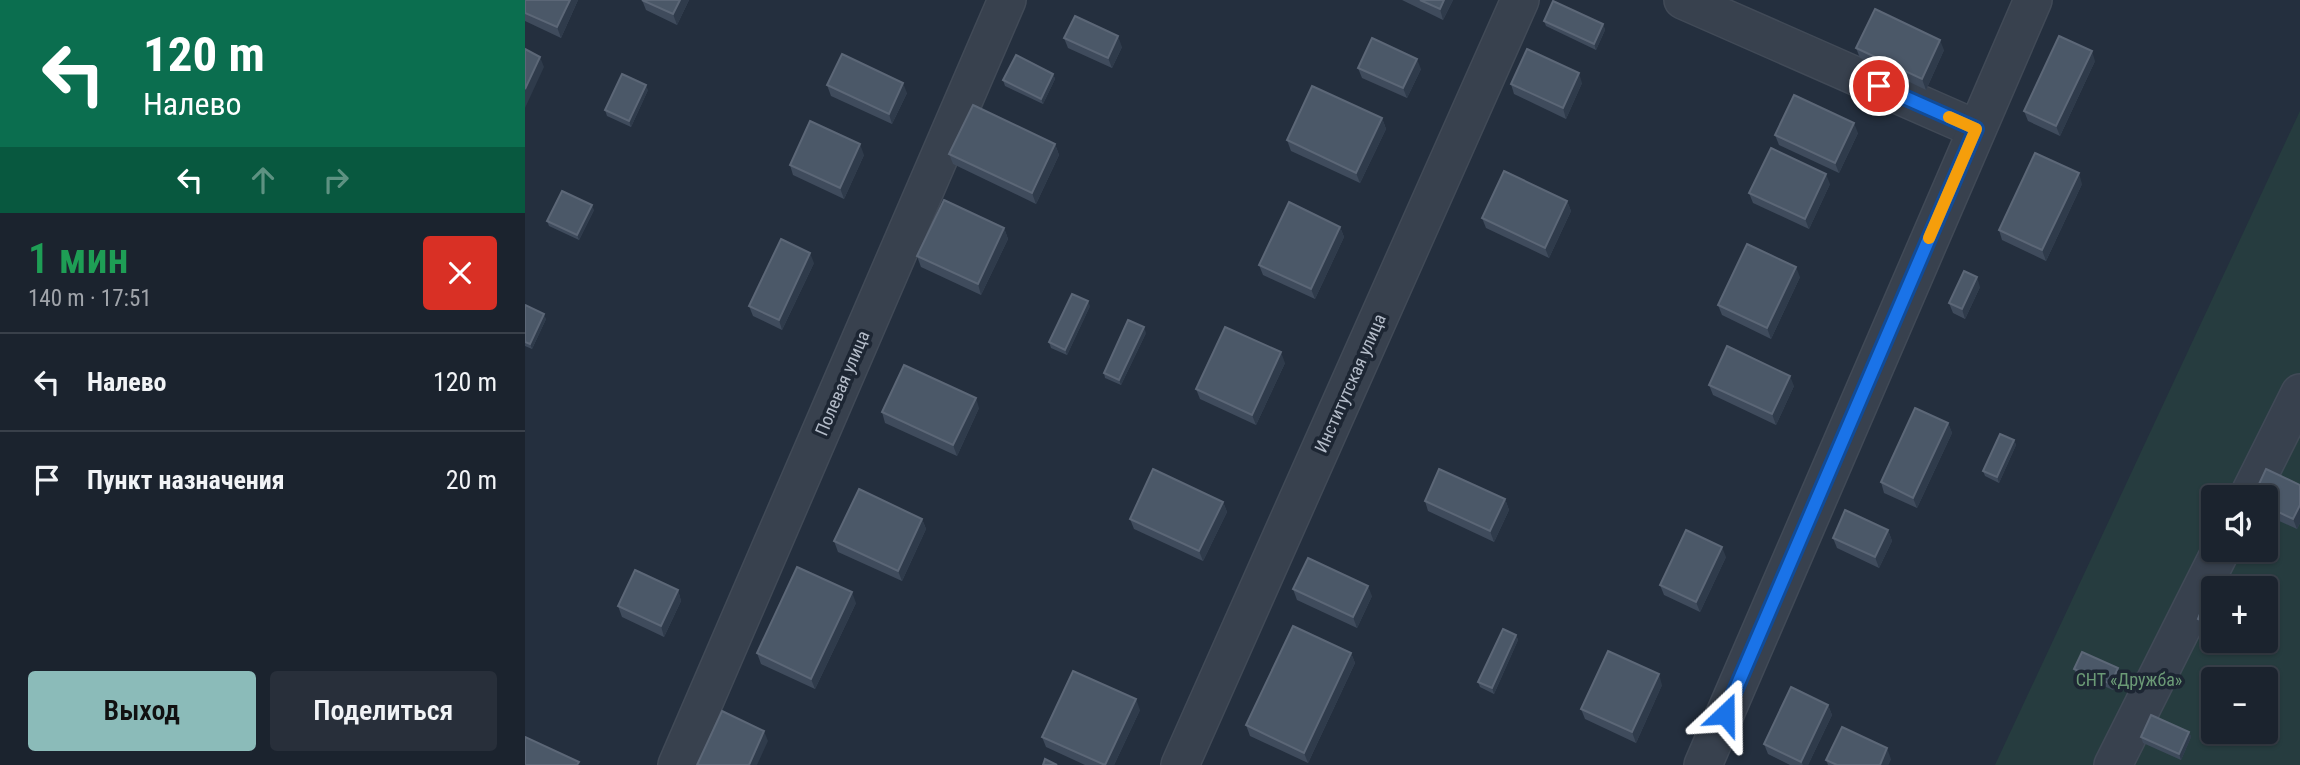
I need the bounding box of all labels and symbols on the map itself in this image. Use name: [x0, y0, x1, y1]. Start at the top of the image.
pin: [1849, 56, 1909, 116]
street label: Институтская улица: [1310, 310, 1390, 456]
street label: Полевая улица: [811, 327, 873, 439]
park label: СНТ «Дружба»: [2076, 669, 2182, 690]
position arrow: [1688, 677, 1762, 751]

